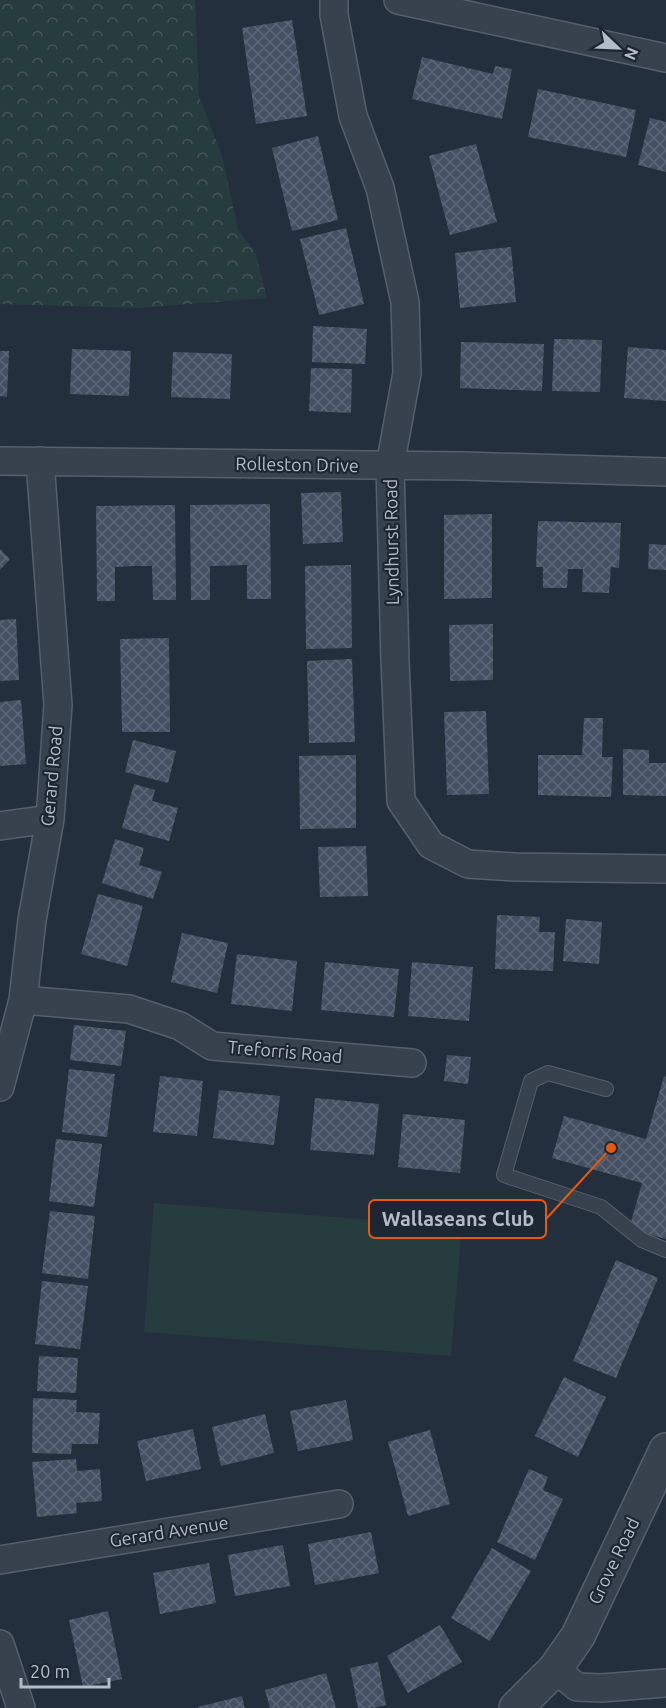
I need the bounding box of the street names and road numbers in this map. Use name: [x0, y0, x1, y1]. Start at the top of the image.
street label: Rolleston Drive: [235, 453, 359, 475]
street label: Lyndhurst Road: [380, 479, 402, 605]
street label: Gerard Road: [37, 725, 65, 827]
street label: Treforris Road: [227, 1036, 343, 1066]
street label: Gerard Avenue: [108, 1512, 230, 1550]
street label: Grove Road: [584, 1514, 643, 1607]

